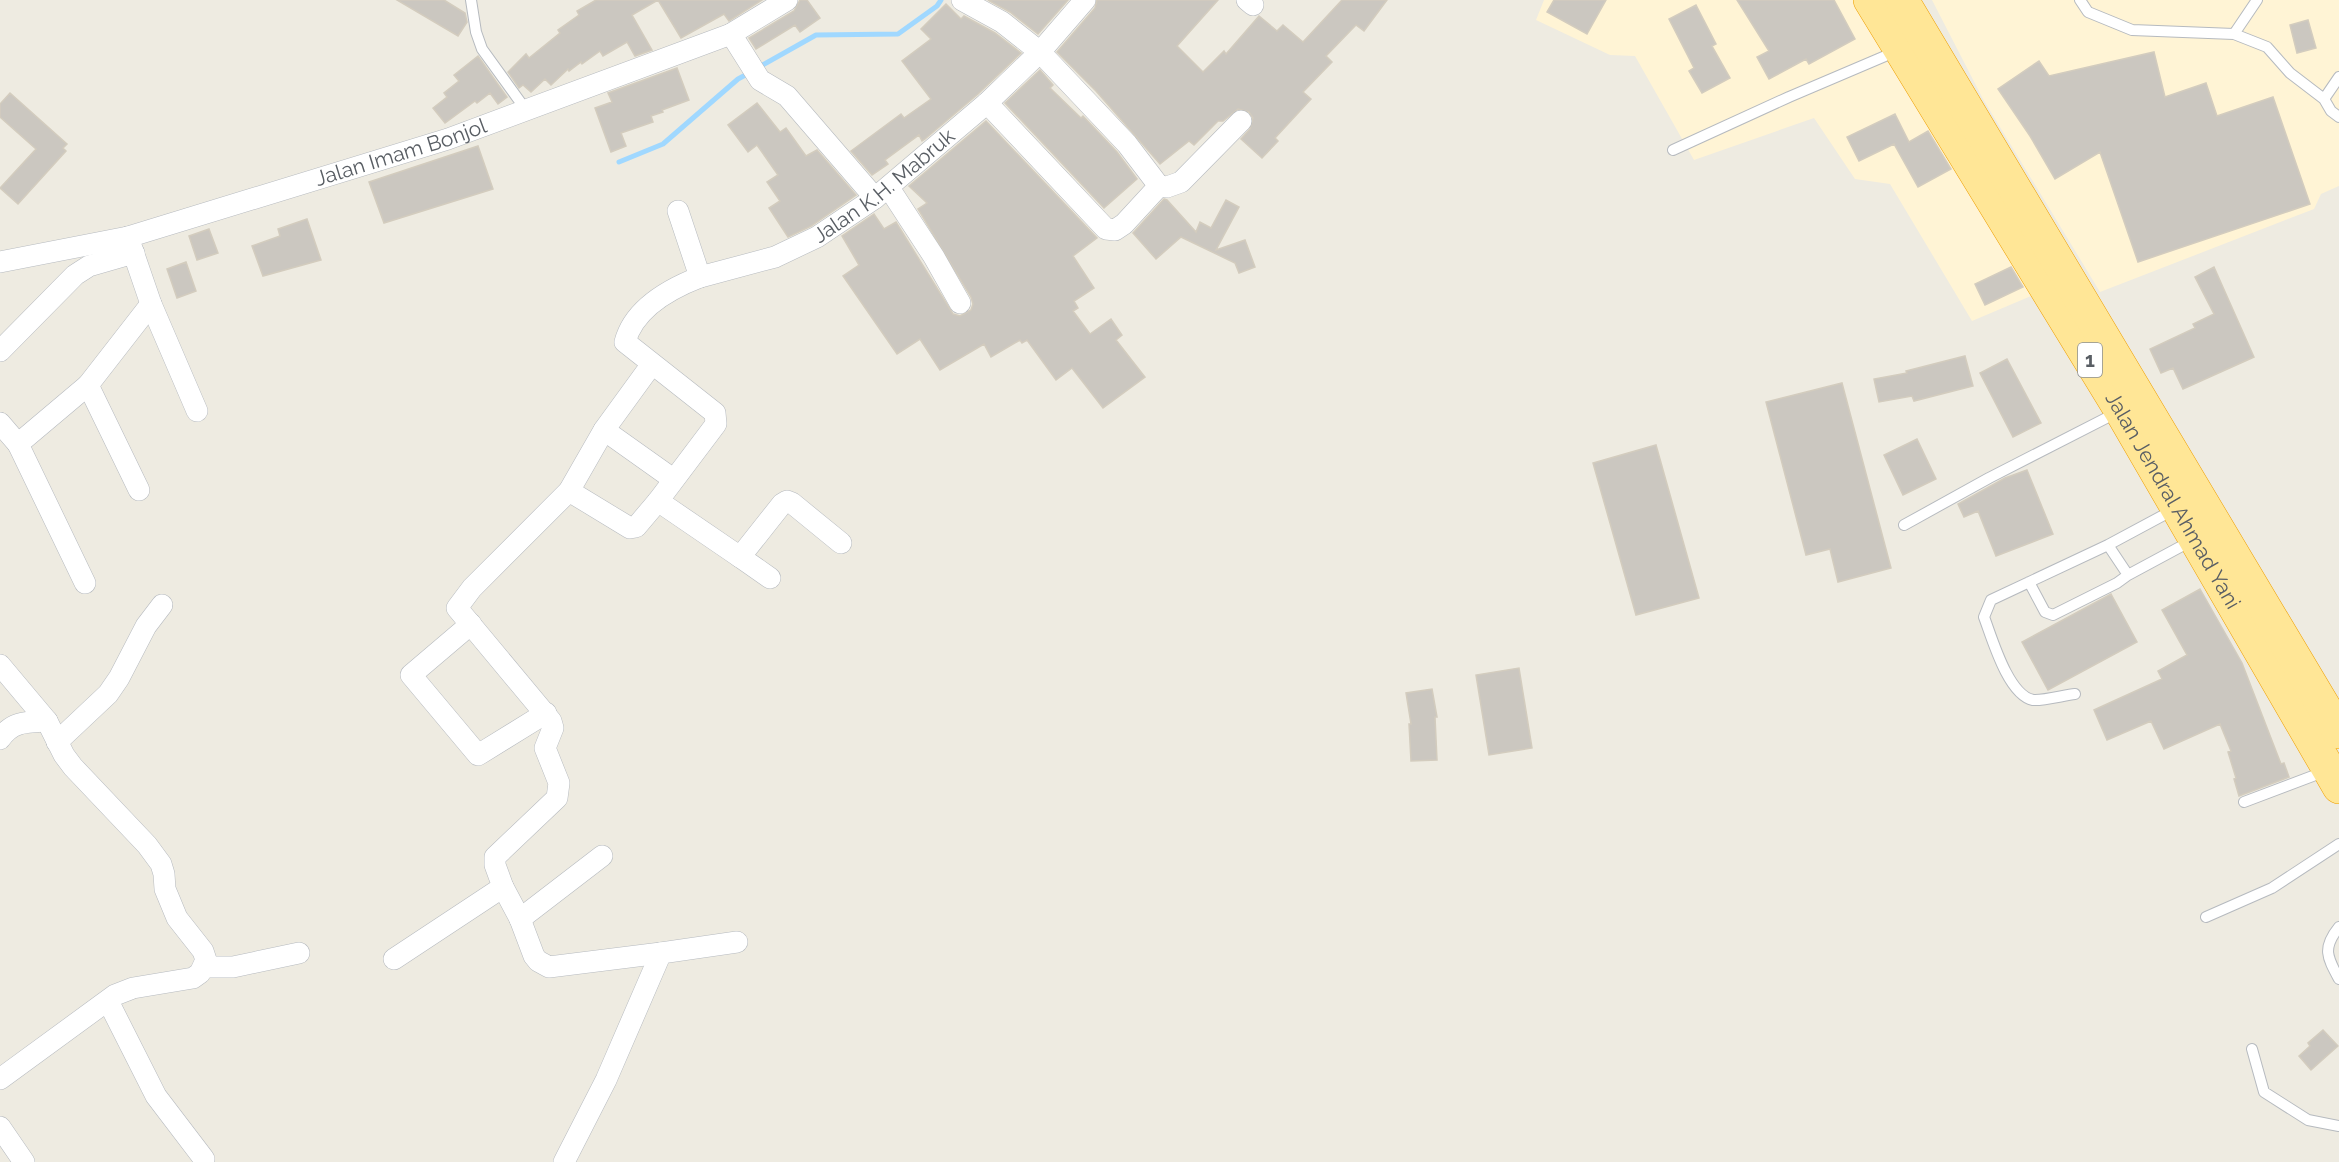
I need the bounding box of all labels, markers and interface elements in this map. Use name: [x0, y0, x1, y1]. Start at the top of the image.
street label: Jalan Imam Bonjol: [312, 113, 490, 191]
street label: Jalan K.H. Mabruk: [808, 123, 959, 248]
road number: 1: [2078, 343, 2102, 377]
street label: Jalan Jendral Ahmad Yani: [2100, 387, 2246, 613]

